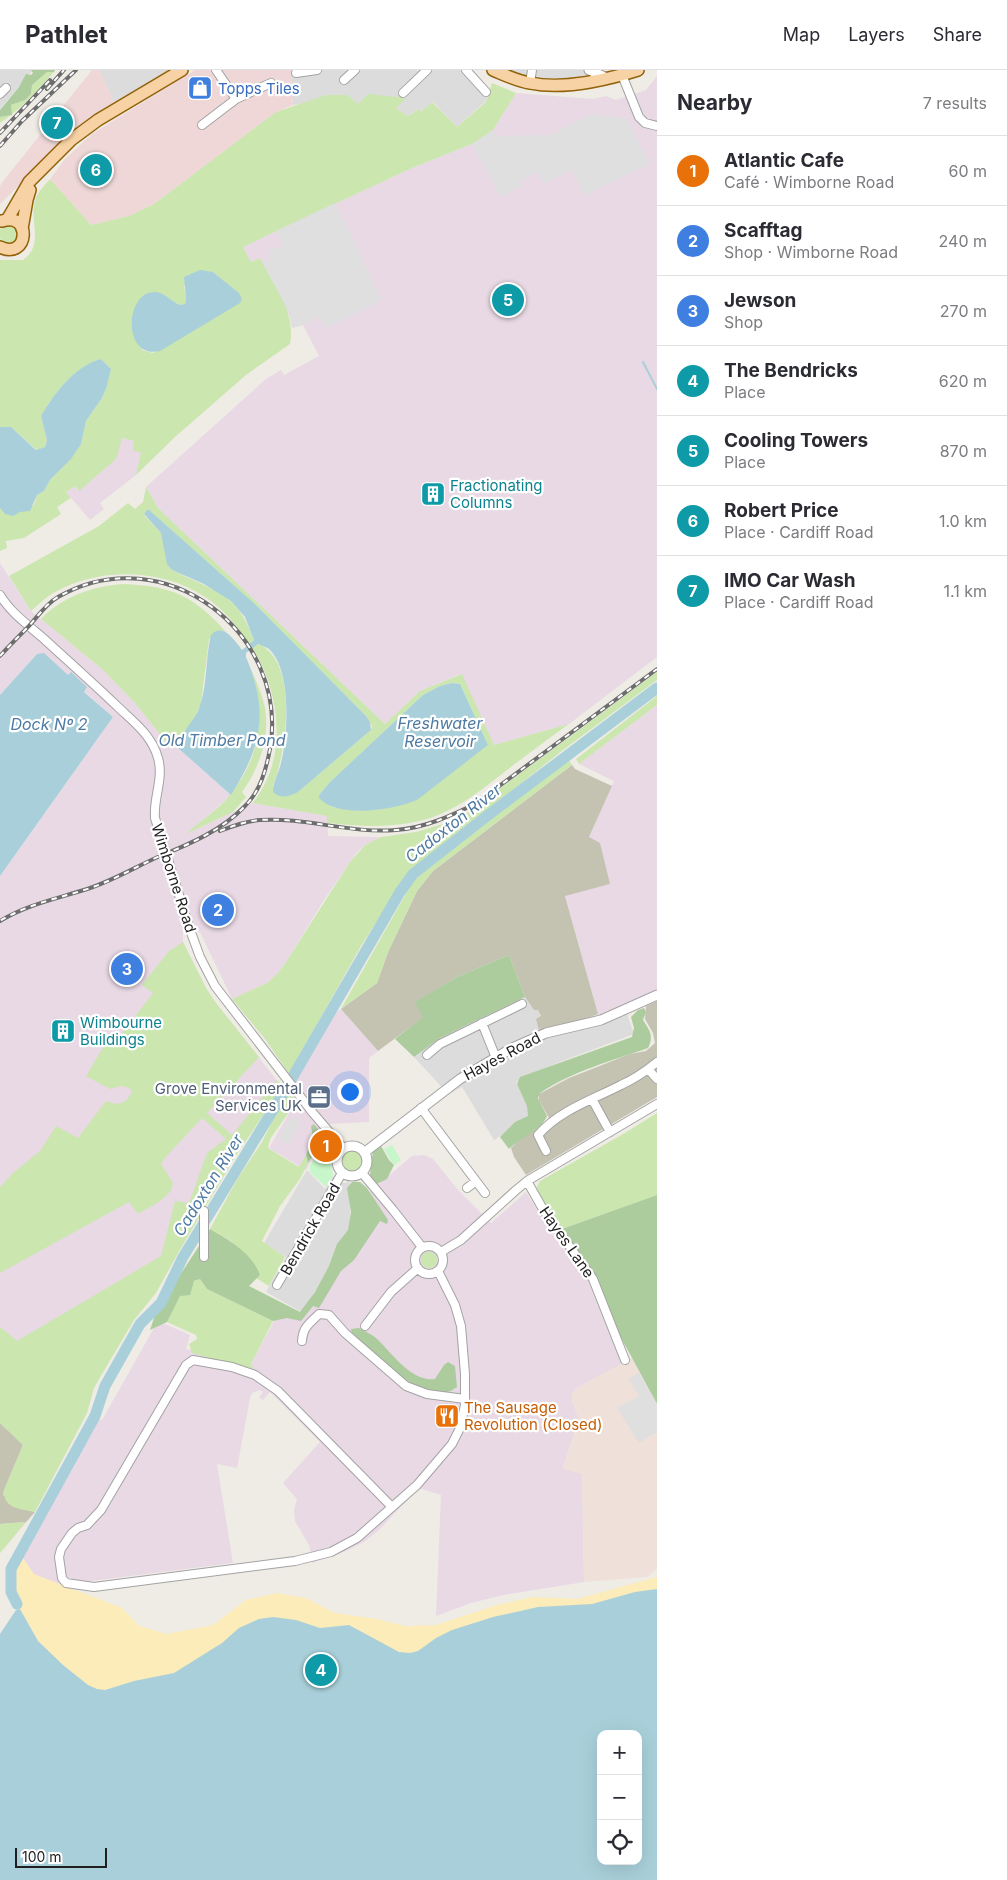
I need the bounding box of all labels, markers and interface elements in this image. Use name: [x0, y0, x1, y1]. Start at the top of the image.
text: Pathlet: [25, 20, 108, 49]
text: Map: [783, 24, 820, 45]
text: Layers: [848, 24, 905, 45]
text: Share: [933, 24, 982, 45]
shop icon: Topps Tiles: [187, 75, 213, 101]
place label: Topps Tiles: [218, 79, 300, 98]
text: Nearby: [677, 90, 752, 115]
text: 7 results: [923, 93, 987, 113]
pin: 7: [41, 104, 73, 142]
text: Atlantic Cafe: [724, 149, 844, 172]
pin: 6: [80, 151, 112, 189]
text: 1: [690, 161, 696, 181]
text: 60 m: [948, 161, 987, 181]
text: Café · Wimborne Road: [724, 172, 894, 192]
text: Scafftag: [724, 219, 803, 242]
text: 2: [688, 231, 698, 251]
text: 240 m: [939, 231, 987, 251]
text: Shop · Wimborne Road: [724, 242, 898, 262]
pin: 5: [492, 281, 524, 319]
text: Jewson: [724, 289, 796, 312]
text: 3: [688, 301, 698, 321]
text: 270 m: [940, 301, 987, 321]
text: Shop: [724, 312, 763, 332]
text: The Bendricks: [724, 359, 858, 382]
text: 4: [688, 371, 698, 391]
text: 620 m: [939, 371, 987, 391]
text: Place: [724, 382, 766, 402]
text: Cooling Towers: [724, 429, 868, 452]
text: 5: [688, 441, 698, 461]
text: 870 m: [940, 441, 987, 461]
text: Place: [724, 452, 766, 472]
place label: Fractionating Columns: [450, 476, 542, 512]
building icon: Fractionating Columns: [420, 481, 446, 507]
text: Robert Price: [724, 499, 839, 522]
text: 6: [688, 511, 698, 531]
text: 1.0 km: [939, 511, 987, 531]
text: Place · Cardiff Road: [724, 522, 874, 542]
text: IMO Car Wash: [724, 569, 856, 592]
text: 7: [688, 581, 698, 601]
text: 1.1 km: [943, 581, 987, 601]
text: Place · Cardiff Road: [724, 592, 874, 612]
water label: Freshwater Reservoir: [398, 713, 483, 751]
water label: Dock Nº 2: [10, 714, 88, 734]
water label: Old Timber Pond: [158, 730, 286, 750]
water label: Cadoxton River: [401, 779, 506, 867]
street label: Wimborne Road: [147, 821, 201, 935]
pin: 2: [202, 891, 234, 929]
pin: 3: [111, 950, 143, 988]
place label: Wimbourne Buildings: [80, 1013, 162, 1049]
building icon: Wimbourne Buildings: [50, 1018, 76, 1044]
street label: Hayes Road: [460, 1028, 544, 1084]
place label: Grove Environmental Services UK: [155, 1079, 302, 1115]
your location: [337, 1079, 363, 1105]
office icon: Grove Environmental Services UK: [306, 1084, 332, 1110]
pin: 1: [310, 1127, 342, 1165]
water label: Cadoxton River: [169, 1130, 248, 1240]
street label: Bendrick Road: [276, 1180, 344, 1278]
street label: Hayes Lane: [535, 1203, 599, 1281]
place label: The Sausage Revolution (Closed): [464, 1398, 603, 1434]
restaurant icon: The Sausage Revolution (Closed): [434, 1403, 460, 1429]
pin: 4: [305, 1651, 337, 1689]
map controls: [597, 1730, 642, 1865]
button: +: [597, 1730, 642, 1775]
button: −: [597, 1775, 642, 1820]
button: locate: [597, 1820, 642, 1865]
scale bar: [15, 1845, 108, 1868]
text: 100 m: [22, 1848, 62, 1865]

